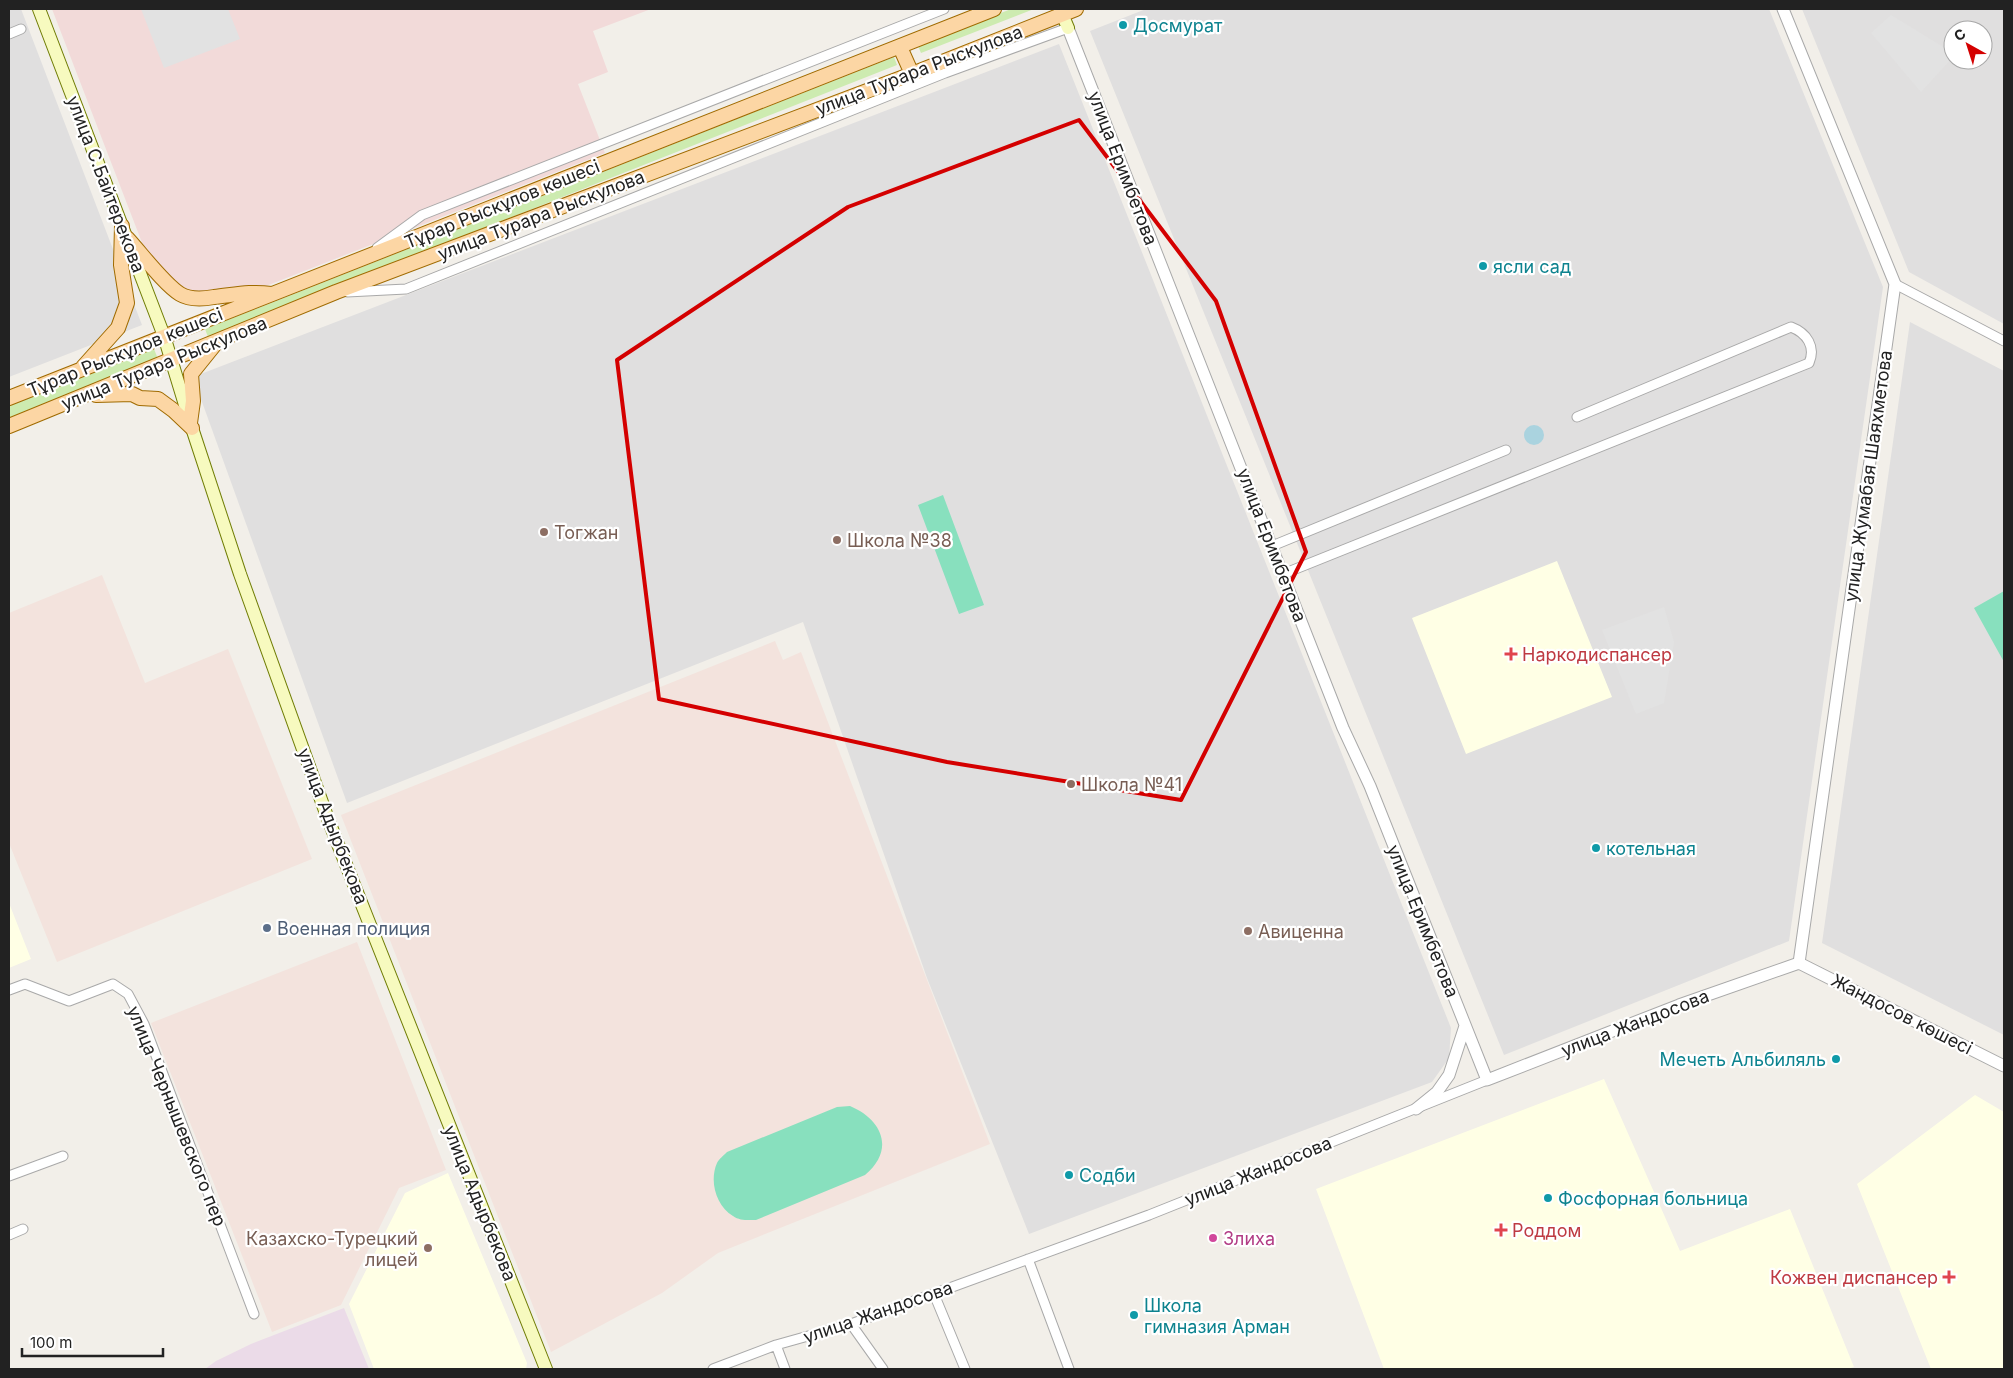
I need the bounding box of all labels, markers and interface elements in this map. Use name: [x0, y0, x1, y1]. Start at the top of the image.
place label: Досмурат: [1133, 15, 1223, 36]
marker: Досмурат: [1117, 19, 1129, 31]
north arrow: [1943, 20, 1993, 70]
street label: улица Турара Рыскулова: [813, 21, 1025, 119]
text: С: [1950, 25, 1969, 44]
street label: улица Еримбетова: [1084, 88, 1162, 248]
street label: улица С.Байтерекова: [63, 93, 149, 275]
street label: Тұрар Рыскұлов көшесі: [401, 155, 603, 253]
street label: улица Турара Рыскулова: [435, 166, 647, 264]
place label: ясли сад: [1493, 256, 1571, 277]
marker: ясли сад: [1477, 260, 1489, 272]
street label: Тұрар Рыскұлов көшесі: [24, 303, 226, 401]
street label: улица Турара Рыскулова: [58, 312, 270, 414]
street label: улица Жумабая Шаяхметова: [1840, 349, 1896, 603]
street label: улица Еримбетова: [1233, 465, 1311, 625]
place label: Тогжан: [554, 522, 618, 543]
marker: Тогжан: [538, 526, 550, 538]
place label: Школа №38: [847, 530, 952, 551]
marker: Школа №38: [831, 534, 843, 546]
place label: Наркодиспансер: [1522, 644, 1672, 665]
marker: Наркодиспансер: [1504, 647, 1518, 661]
street label: улица Адырбекова: [293, 745, 373, 907]
place label: Школа №41: [1081, 774, 1182, 795]
marker: Школа №41: [1065, 778, 1077, 790]
place label: котельная: [1606, 838, 1696, 859]
street label: улица Еримбетова: [1383, 842, 1463, 1000]
marker: котельная: [1590, 842, 1602, 854]
place label: Военная полиция: [277, 918, 430, 939]
place label: Авиценна: [1258, 921, 1344, 942]
marker: Военная полиция: [261, 922, 273, 934]
marker: Авиценна: [1242, 925, 1254, 937]
street label: Жандосов көшесі: [1828, 969, 1976, 1059]
street label: улица Жандосова: [1558, 985, 1712, 1061]
street label: улица Чернышевского пер: [123, 1003, 231, 1229]
place label: Мечеть Альбиляль: [1660, 1049, 1826, 1070]
marker: Мечеть Альбиляль: [1830, 1053, 1842, 1065]
street label: улица Адырбекова: [439, 1122, 521, 1284]
street label: улица Жандосова: [1181, 1132, 1335, 1210]
place label: Содби: [1079, 1165, 1136, 1186]
marker: Содби: [1063, 1169, 1075, 1181]
place label: Фосфорная больница: [1558, 1188, 1748, 1209]
marker: Фосфорная больница: [1542, 1192, 1554, 1204]
place label: Роддом: [1512, 1220, 1581, 1241]
marker: Роддом: [1494, 1223, 1508, 1237]
place label: Казахско-Турецкий лицей: [246, 1228, 418, 1270]
place label: Злиха: [1223, 1228, 1275, 1249]
marker: Злиха: [1207, 1232, 1219, 1244]
marker: Казахско-Турецкий лицей: [422, 1242, 434, 1254]
place label: Кожвен диспансер: [1770, 1267, 1938, 1288]
marker: Кожвен диспансер: [1942, 1270, 1956, 1284]
street label: улица Жандосова: [801, 1277, 955, 1347]
place label: Школа гимназия Арман: [1144, 1295, 1290, 1337]
marker: Школа гимназия Арман: [1128, 1309, 1140, 1321]
scale bar: [22, 1326, 164, 1358]
text: 100 m: [30, 1333, 72, 1352]

